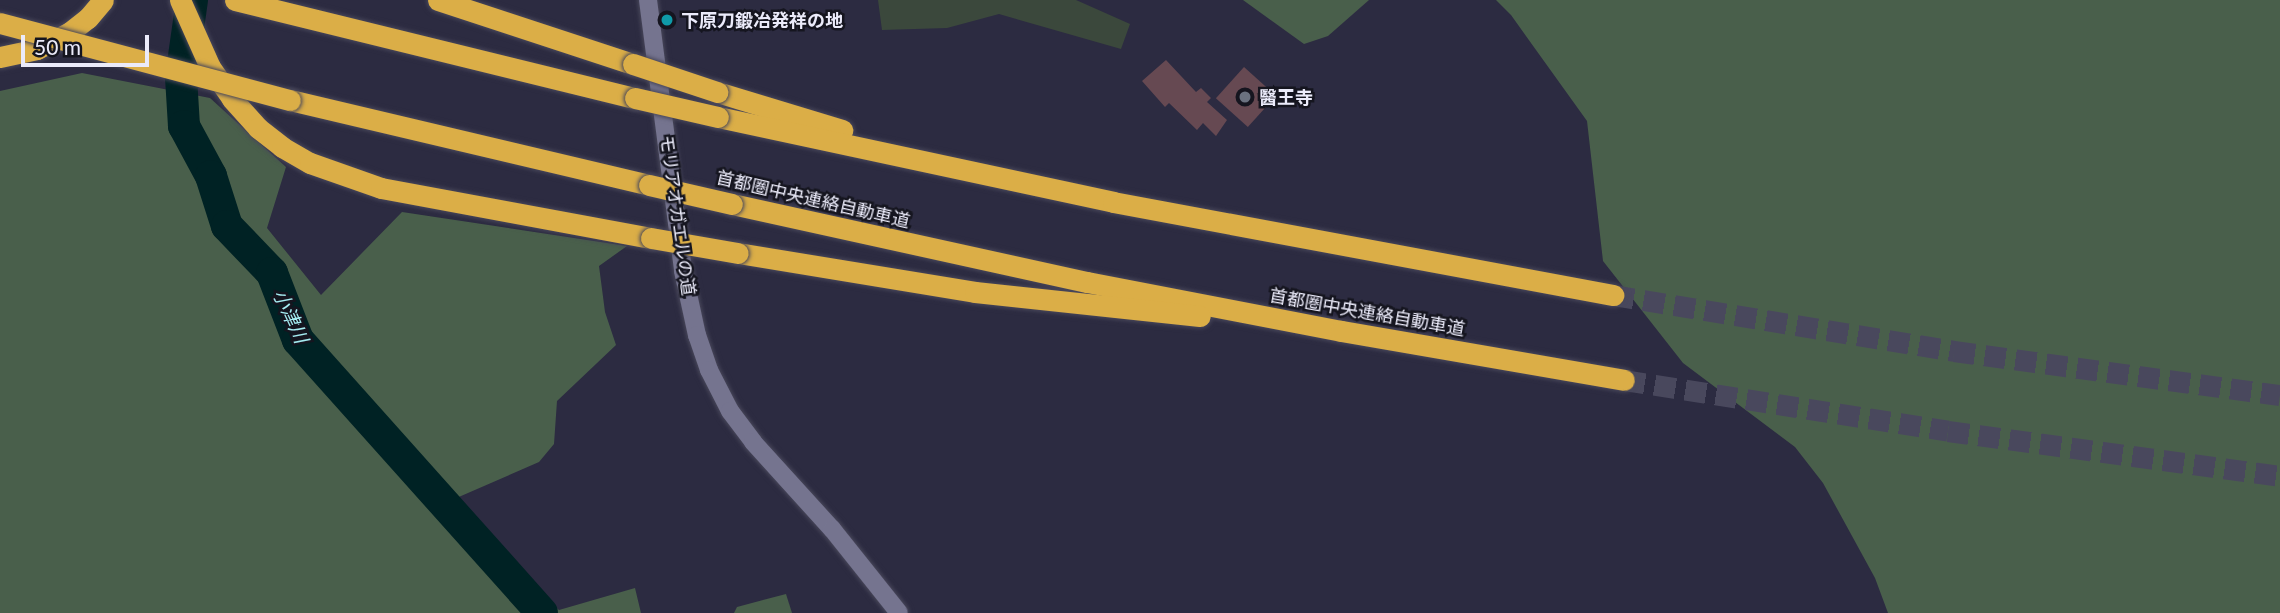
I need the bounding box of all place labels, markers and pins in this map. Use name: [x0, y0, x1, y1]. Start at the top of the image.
place label: 下原刀鍛冶発祥の地: [681, 9, 843, 31]
marker: 下原刀鍛冶発祥の地: [659, 12, 675, 28]
place label: 醫王寺: [1259, 86, 1313, 108]
marker: 醫王寺: [1237, 89, 1253, 105]

